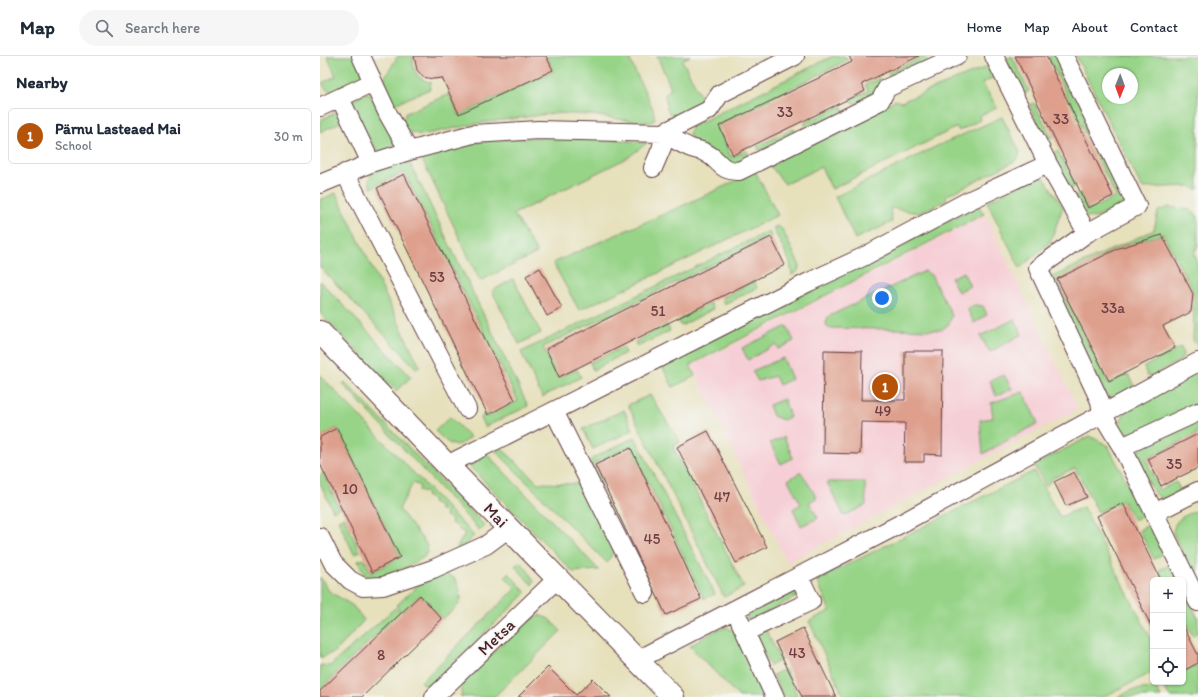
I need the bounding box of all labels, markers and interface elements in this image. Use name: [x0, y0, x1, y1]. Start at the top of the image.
search box: [79, 10, 359, 46]
text: Map: [20, 16, 55, 39]
icon: search: [93, 17, 115, 39]
text: Search here: [125, 19, 200, 37]
text: Home: [967, 19, 1002, 36]
text: Map: [1024, 19, 1050, 36]
text: About: [1072, 19, 1108, 36]
text: Contact: [1130, 19, 1178, 36]
north arrow: [1102, 68, 1138, 104]
text: Nearby: [16, 72, 68, 92]
house number: 33: [777, 103, 793, 121]
house number: 33: [1053, 110, 1069, 128]
text: Pärnu Lasteaed Mai: [55, 120, 181, 138]
text: 1: [27, 129, 33, 144]
text: 30 m: [274, 129, 303, 144]
text: School: [55, 138, 92, 153]
house number: 53: [429, 268, 445, 286]
your location: [872, 288, 892, 308]
house number: 33a: [1101, 299, 1125, 317]
house number: 51: [651, 302, 665, 320]
pin: 1: [872, 372, 898, 402]
house number: 49: [875, 402, 892, 420]
house number: 35: [1166, 455, 1182, 473]
house number: 10: [342, 480, 358, 498]
house number: 47: [714, 488, 731, 506]
street label: Mai: [480, 498, 512, 532]
house number: 45: [644, 530, 661, 548]
map controls: [1150, 577, 1186, 685]
button: +: [1150, 577, 1186, 613]
button: −: [1150, 613, 1186, 649]
street label: Metsa: [473, 615, 519, 659]
house number: 43: [788, 644, 806, 662]
house number: 8: [377, 646, 385, 664]
button: locate: [1150, 649, 1186, 685]

